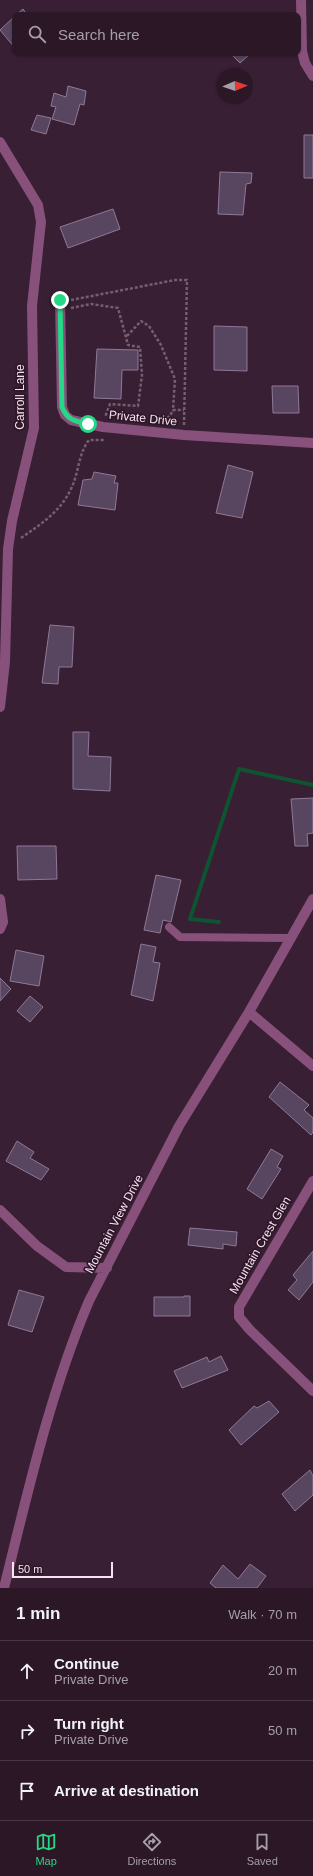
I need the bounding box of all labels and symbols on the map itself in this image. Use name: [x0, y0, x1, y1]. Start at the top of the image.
north arrow: [217, 68, 253, 104]
route end: [51, 291, 69, 309]
street label: Carroll Lane: [13, 364, 27, 430]
street label: Private Drive: [108, 407, 178, 429]
route start: [79, 415, 97, 433]
street label: Mountain View Drive: [82, 1172, 146, 1276]
street label: Mountain Crest Glen: [226, 1194, 294, 1296]
scale bar: [12, 1560, 113, 1579]

